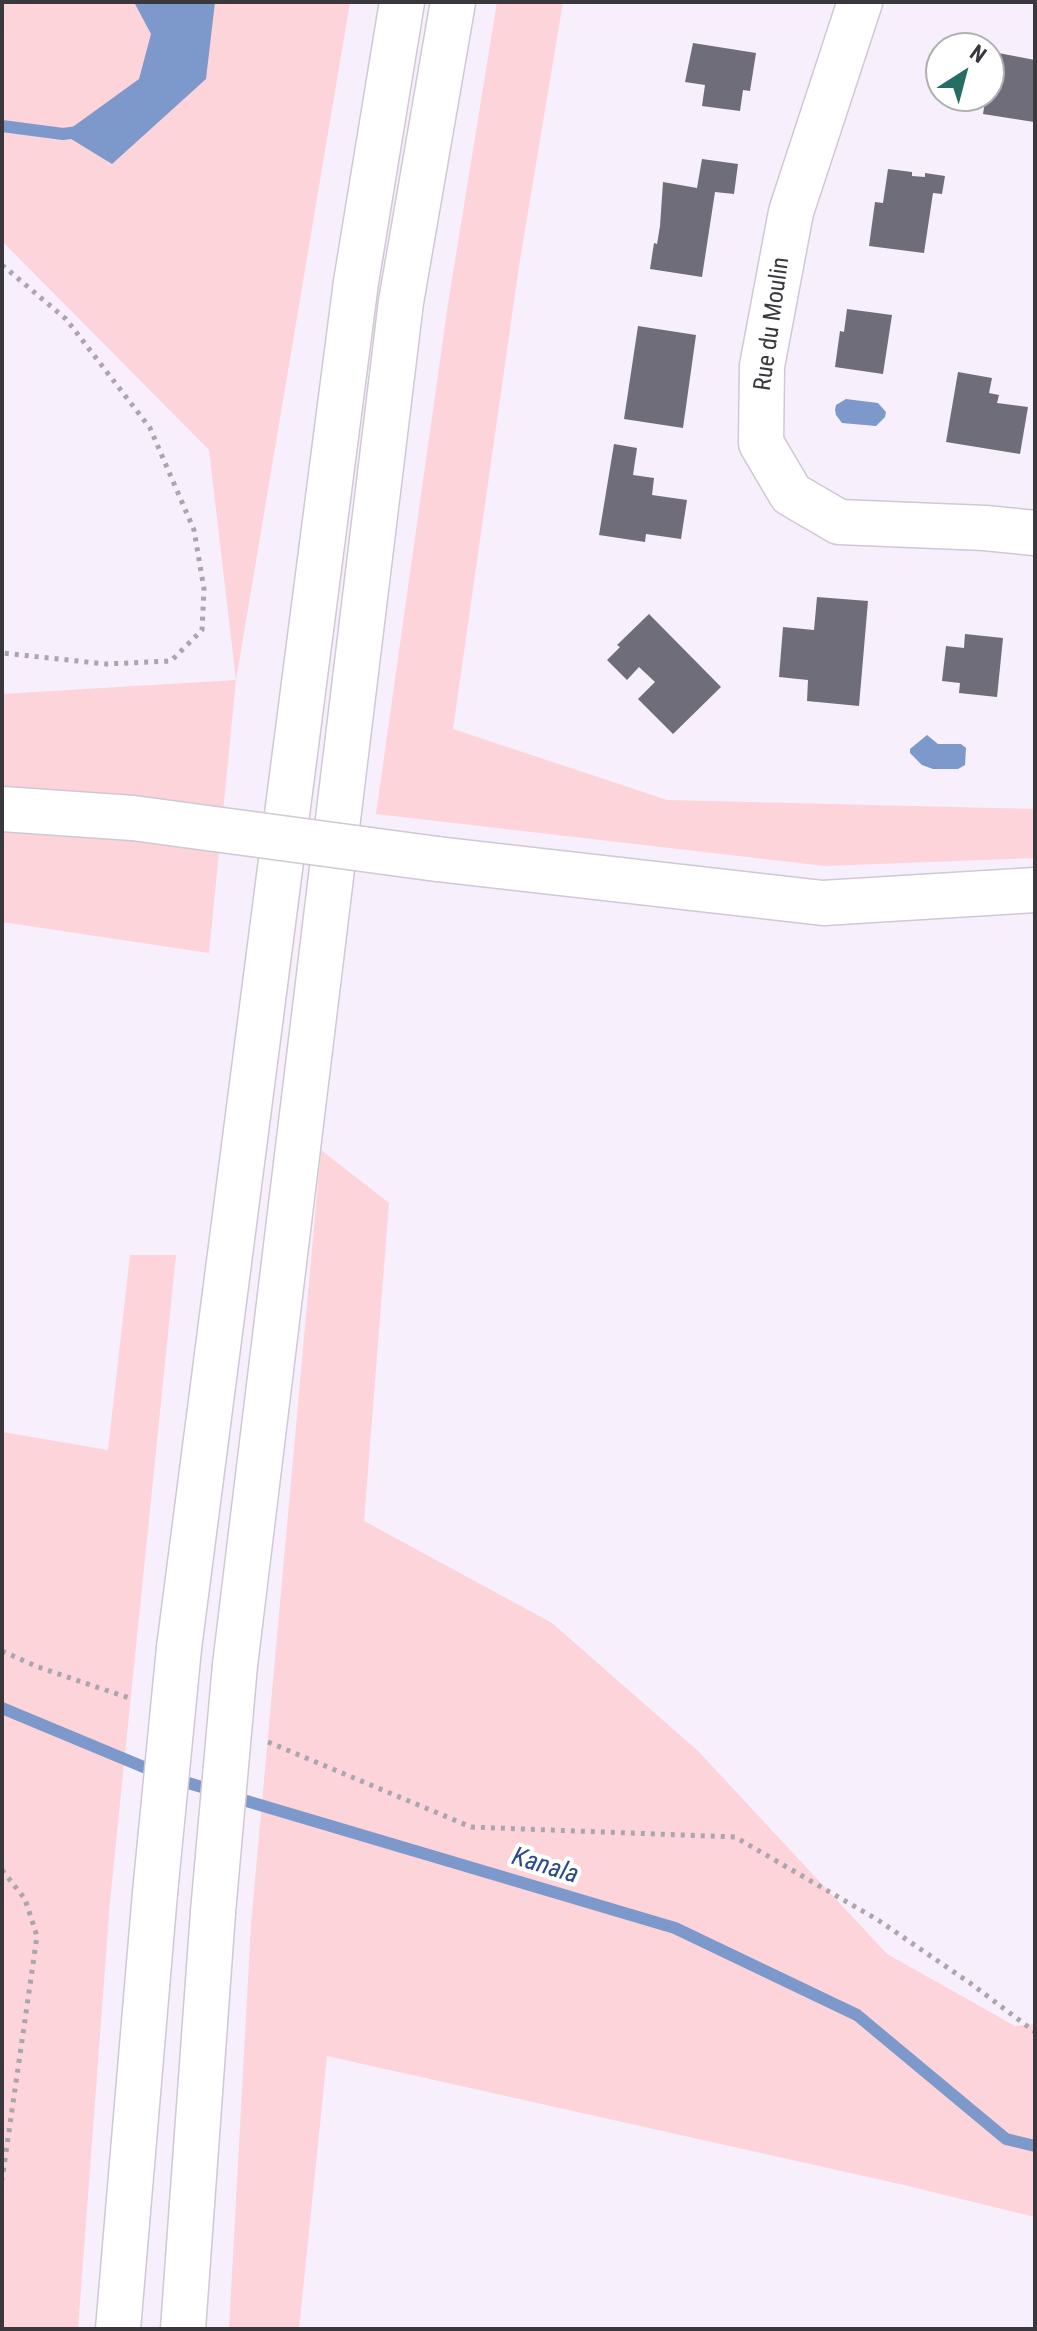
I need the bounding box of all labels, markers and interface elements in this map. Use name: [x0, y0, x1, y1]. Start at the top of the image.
north arrow: [925, 32, 1005, 112]
text: N: [965, 40, 991, 68]
street label: Rue du Moulin: [749, 255, 797, 393]
water label: Kanala: [508, 1842, 582, 1892]

